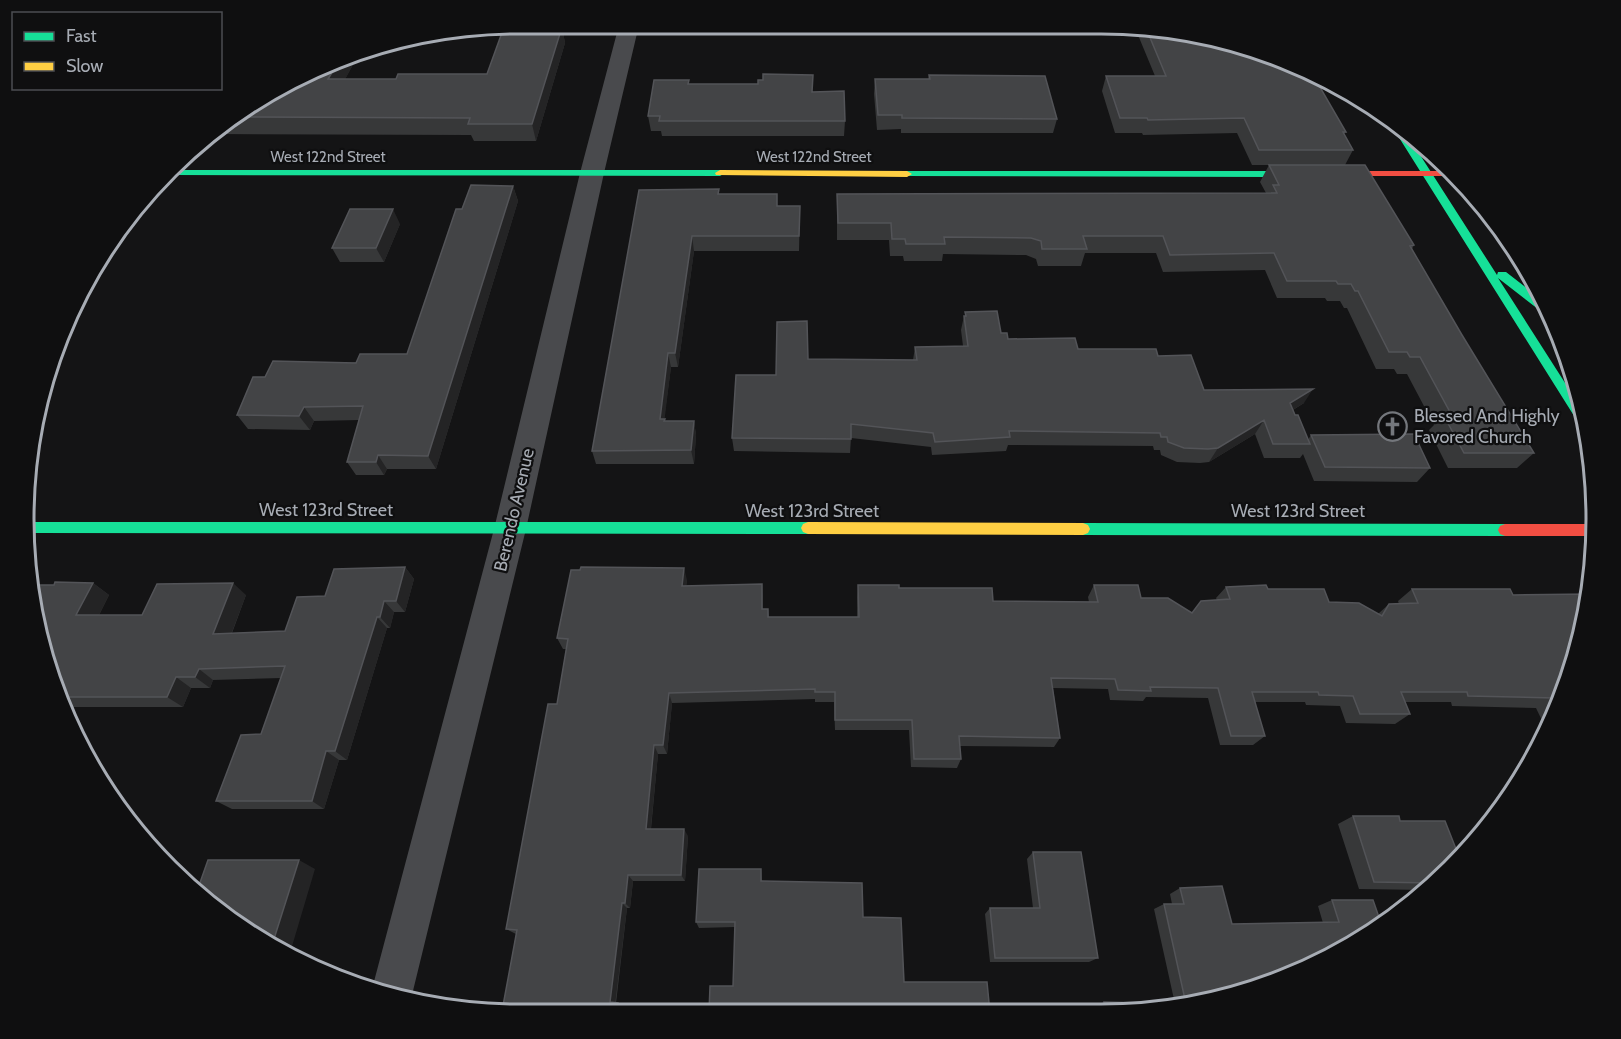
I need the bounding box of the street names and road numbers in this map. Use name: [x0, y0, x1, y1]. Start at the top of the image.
street label: West 122nd Street: [270, 148, 386, 166]
street label: West 122nd Street: [756, 148, 872, 166]
street label: Berendo Avenue: [489, 446, 539, 574]
street label: West 123rd Street: [259, 499, 393, 521]
street label: West 123rd Street: [745, 500, 879, 522]
street label: West 123rd Street: [1231, 500, 1365, 522]

